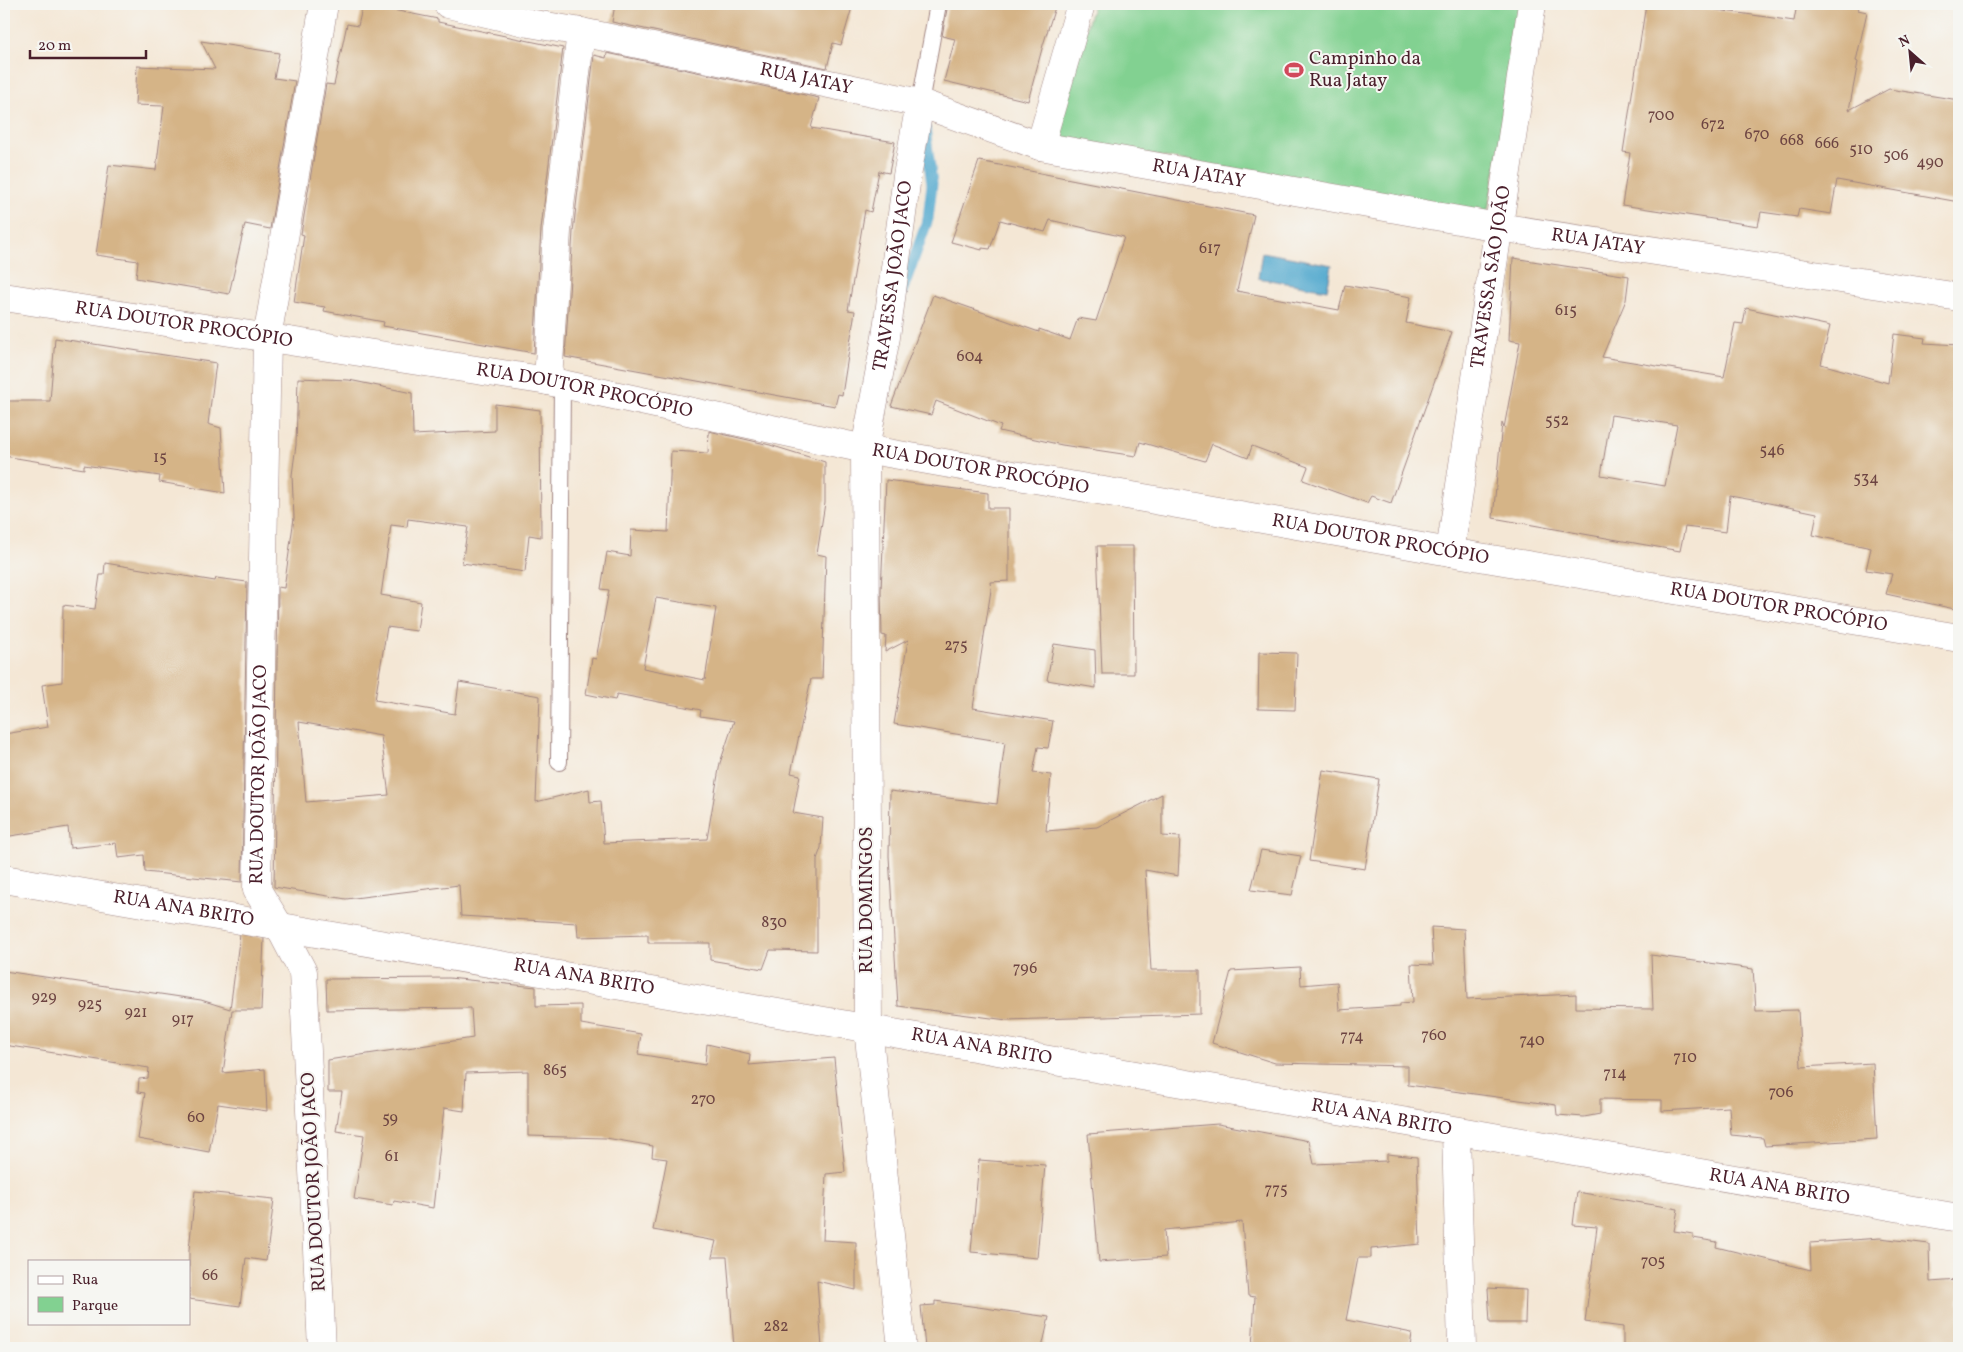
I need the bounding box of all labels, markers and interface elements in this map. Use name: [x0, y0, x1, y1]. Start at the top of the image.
scale bar: [30, 28, 146, 60]
north arrow: [1886, 28, 1936, 78]
text: N: [1896, 31, 1914, 53]
text: 20 m: [38, 36, 71, 57]
place label: Campinho da Rua Jatay: [1309, 46, 1421, 94]
street label: RUA JATAY: [757, 57, 855, 102]
sports icon: Campinho da Rua Jatay: [1283, 59, 1305, 81]
house number: 700: [1648, 105, 1674, 127]
house number: 672: [1701, 114, 1725, 136]
house number: 670: [1745, 124, 1769, 146]
house number: 668: [1780, 130, 1804, 152]
house number: 666: [1815, 133, 1839, 155]
house number: 510: [1849, 139, 1873, 161]
house number: 506: [1883, 145, 1909, 167]
house number: 490: [1916, 152, 1944, 174]
street label: RUA JATAY: [1150, 153, 1247, 195]
street label: TRAVESSA JOÃO JACO: [867, 179, 919, 374]
street label: TRAVESSA SÃO JOÃO: [1465, 184, 1518, 370]
street label: RUA JATAY: [1549, 222, 1646, 262]
house number: 617: [1199, 238, 1221, 260]
street label: RUA DOUTOR PROCÓPIO: [73, 295, 295, 354]
house number: 615: [1555, 300, 1577, 322]
house number: 604: [957, 346, 983, 368]
street label: RUA DOUTOR PROCÓPIO: [474, 357, 695, 425]
house number: 552: [1545, 410, 1569, 432]
street label: RUA DOUTOR PROCÓPIO: [870, 437, 1091, 501]
house number: 546: [1759, 440, 1785, 462]
house number: 15: [153, 447, 167, 469]
house number: 534: [1853, 468, 1879, 490]
street label: RUA DOUTOR PROCÓPIO: [1270, 508, 1491, 571]
street label: RUA DOUTOR PROCÓPIO: [1668, 576, 1889, 639]
house number: 275: [944, 635, 968, 657]
street label: RUA DOUTOR JOÃO JACO: [244, 664, 274, 885]
street label: RUA DOMINGOS: [854, 827, 880, 973]
street label: RUA ANA BRITO: [111, 884, 256, 933]
house number: 830: [761, 912, 787, 934]
street label: RUA ANA BRITO: [511, 952, 656, 1002]
house number: 796: [1013, 958, 1037, 980]
house number: 929: [31, 987, 57, 1009]
house number: 925: [78, 994, 102, 1016]
house number: 921: [124, 1002, 148, 1024]
house number: 917: [172, 1009, 194, 1031]
street label: RUA ANA BRITO: [909, 1022, 1054, 1072]
house number: 760: [1421, 1025, 1447, 1047]
house number: 774: [1340, 1026, 1364, 1048]
house number: 740: [1519, 1030, 1545, 1052]
house number: 710: [1673, 1047, 1697, 1069]
house number: 865: [543, 1060, 567, 1082]
house number: 714: [1603, 1063, 1627, 1085]
street label: RUA DOUTOR JOÃO JACO: [295, 1071, 333, 1293]
house number: 706: [1768, 1082, 1794, 1104]
house number: 270: [691, 1089, 715, 1111]
street label: RUA ANA BRITO: [1309, 1092, 1454, 1143]
house number: 60: [187, 1107, 205, 1129]
house number: 59: [382, 1108, 398, 1130]
house number: 61: [385, 1146, 399, 1168]
street label: RUA ANA BRITO: [1707, 1162, 1852, 1212]
house number: 775: [1264, 1179, 1288, 1201]
house number: 705: [1641, 1251, 1665, 1273]
legend: [28, 1260, 190, 1324]
house number: 66: [202, 1265, 218, 1287]
text: Rua: [72, 1270, 98, 1291]
text: Parque: [72, 1296, 118, 1317]
house number: 282: [763, 1316, 789, 1338]

